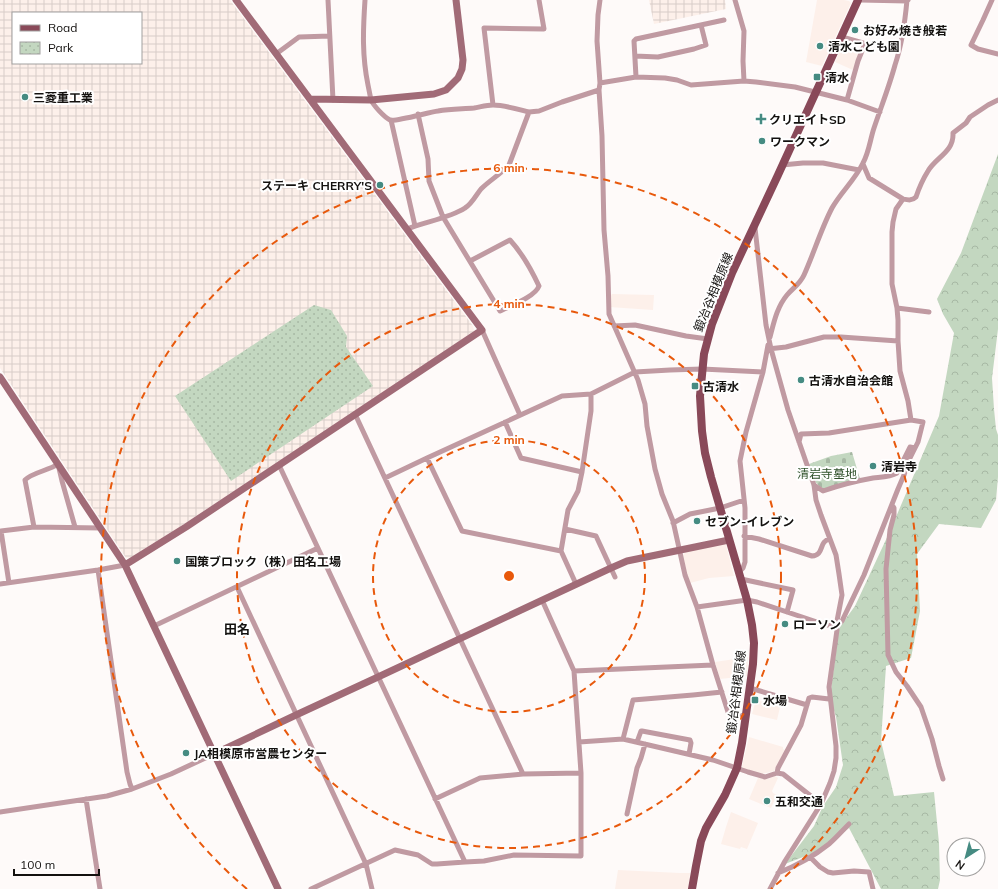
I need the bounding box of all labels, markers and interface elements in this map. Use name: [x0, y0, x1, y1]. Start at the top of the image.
legend: [12, 12, 142, 64]
text: Road: [48, 20, 77, 35]
place label: お好み焼き般若: [863, 23, 947, 38]
marker: お好み焼き般若: [850, 25, 860, 35]
place label: 清水こども園: [828, 39, 900, 54]
text: Park: [48, 40, 74, 55]
marker: 清水こども園: [815, 41, 825, 51]
place label: 清水: [825, 70, 849, 85]
marker: 清水: [812, 72, 822, 82]
place label: 三菱重工業: [33, 90, 93, 105]
marker: 三菱重工業: [20, 92, 30, 102]
place label: クリエイトSD: [769, 112, 846, 127]
marker: クリエイトSD: [756, 114, 766, 124]
place label: ワークマン: [770, 134, 830, 149]
marker: ワークマン: [757, 136, 767, 146]
text: 6 min: [493, 160, 525, 175]
place label: ステーキ CHERRY'S: [261, 178, 372, 193]
marker: ステーキ CHERRY'S: [375, 180, 385, 190]
street label: 鍛冶谷相模原線: [690, 250, 736, 334]
text: 4 min: [493, 296, 525, 311]
place label: 古清水自治会館: [809, 373, 893, 388]
marker: 古清水自治会館: [796, 375, 806, 385]
place label: 古清水: [703, 379, 739, 394]
marker: 古清水: [690, 381, 700, 391]
text: 2 min: [493, 432, 525, 447]
place label: 清岩寺: [881, 459, 917, 474]
marker: 清岩寺: [868, 461, 878, 471]
park label: 清岩寺墓地: [797, 466, 857, 481]
place label: セブン-イレブン: [705, 514, 794, 529]
marker: セブン-イレブン: [692, 516, 702, 526]
place label: 国策ブロック（株）田名工場: [185, 554, 341, 569]
marker: 国策ブロック（株）田名工場: [172, 556, 182, 566]
centre of rings: [502, 569, 516, 583]
place label: ローソン: [793, 617, 841, 632]
marker: ローソン: [780, 619, 790, 629]
district label: 田名: [224, 621, 250, 637]
street label: 鍛冶谷相模原線: [723, 649, 749, 735]
place label: 水場: [763, 693, 787, 708]
marker: 水場: [750, 695, 760, 705]
place label: JA相模原市営農センター: [194, 746, 327, 761]
marker: JA相模原市営農センター: [181, 748, 191, 758]
place label: 五和交通: [775, 794, 823, 809]
marker: 五和交通: [762, 796, 772, 806]
north arrow: [946, 837, 986, 877]
scale bar: [14, 851, 99, 877]
text: 100 m: [20, 857, 55, 872]
text: N: [953, 857, 968, 873]

